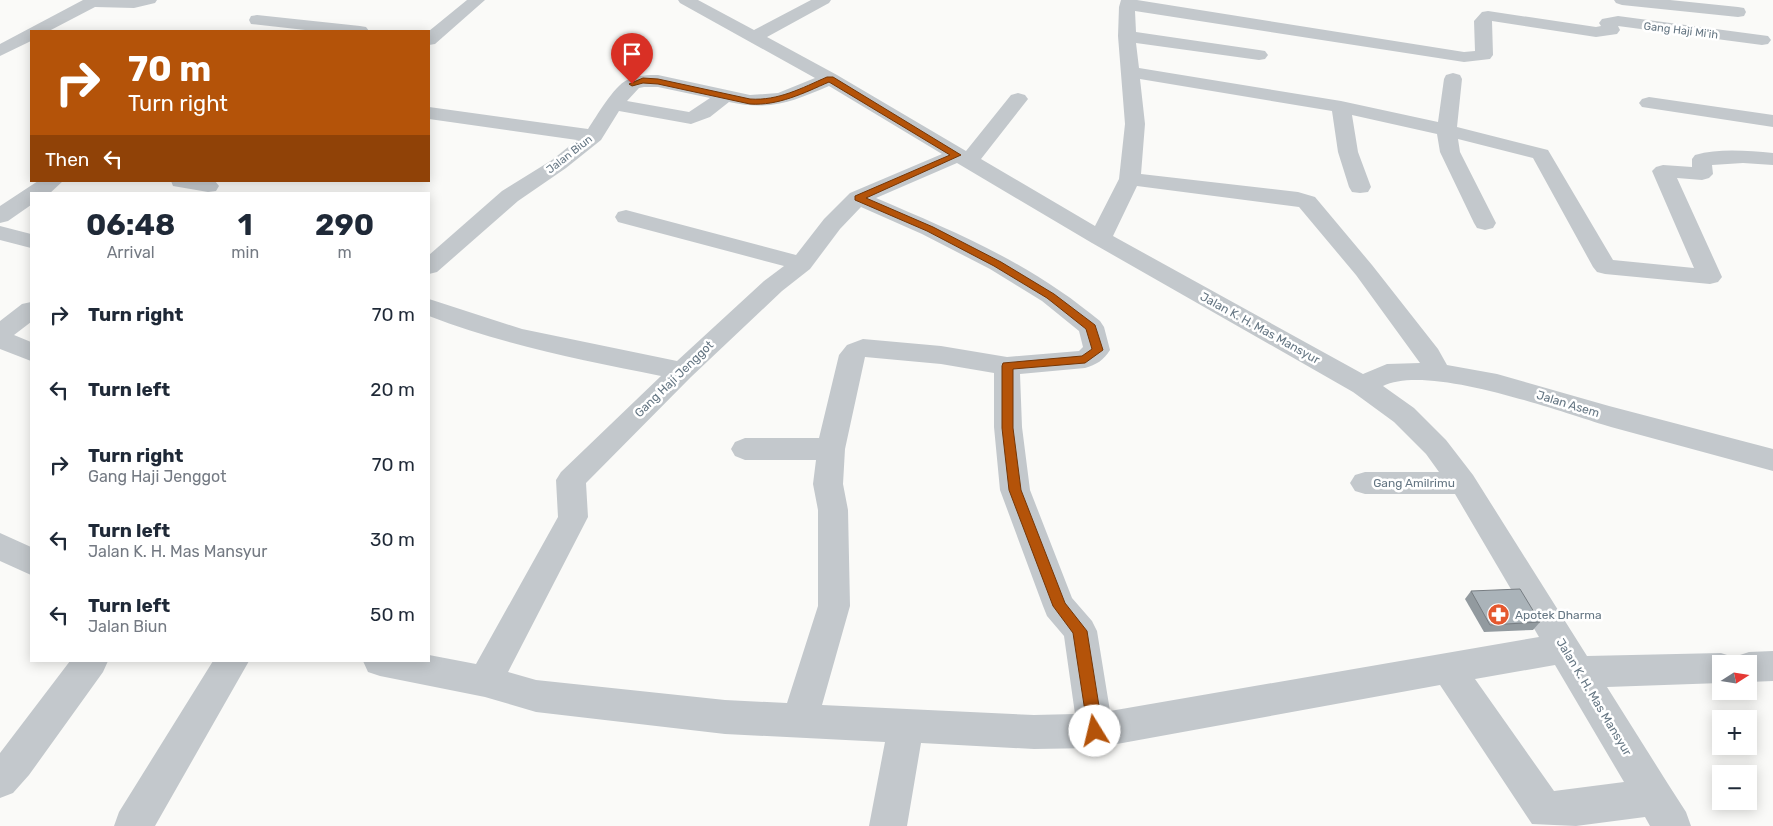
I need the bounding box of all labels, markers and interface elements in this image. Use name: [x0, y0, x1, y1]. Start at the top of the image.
street label: Gang Haji Mi'ih: [1643, 19, 1719, 42]
pin: [611, 33, 653, 84]
icon: arrive: [618, 40, 646, 68]
text: 70 m: [128, 48, 211, 90]
icon: right: [45, 50, 110, 115]
text: Turn right: [128, 90, 228, 117]
street label: Jalan Biun: [544, 133, 595, 176]
icon: left: [99, 145, 127, 173]
text: Then: [45, 148, 89, 171]
text: 06:48: [86, 207, 175, 243]
text: 1: [238, 207, 253, 243]
text: 290: [315, 207, 374, 243]
text: Arrival: [107, 243, 155, 262]
text: min: [231, 243, 259, 262]
text: m: [337, 243, 352, 262]
street label: Jalan K. H. Mas Mansyur: [1198, 289, 1323, 367]
icon: right: [45, 301, 73, 329]
text: Turn right: [88, 303, 183, 326]
text: 70 m: [372, 303, 415, 326]
street label: Gang Haji Jenggot: [632, 338, 716, 420]
icon: left: [45, 376, 73, 404]
text: Turn left: [88, 378, 170, 401]
text: 20 m: [370, 378, 415, 401]
street label: Jalan Asem: [1535, 388, 1601, 420]
text: Turn right: [88, 444, 183, 467]
icon: right: [45, 451, 73, 479]
text: 70 m: [372, 453, 415, 476]
text: Gang Haji Jenggot: [88, 467, 226, 486]
street label: Gang Amilrimu: [1373, 476, 1455, 490]
text: Turn left: [88, 519, 170, 542]
icon: left: [45, 526, 73, 554]
text: 30 m: [370, 528, 415, 551]
text: Jalan K. H. Mas Mansyur: [88, 542, 267, 561]
text: Turn left: [88, 594, 170, 617]
icon: left: [45, 601, 73, 629]
text: 50 m: [370, 603, 415, 626]
pharmacy icon: Apotek Dharma: [1487, 603, 1511, 627]
place label: Apotek Dharma: [1515, 608, 1602, 622]
text: Jalan Biun: [88, 617, 167, 636]
street label: Jalan K. H. Mas Mansyur: [1553, 636, 1635, 759]
north arrow: [1712, 655, 1758, 700]
map controls: [1712, 655, 1757, 810]
position arrow: [1068, 704, 1120, 756]
button: +: [1712, 710, 1757, 755]
button: −: [1712, 765, 1757, 810]

